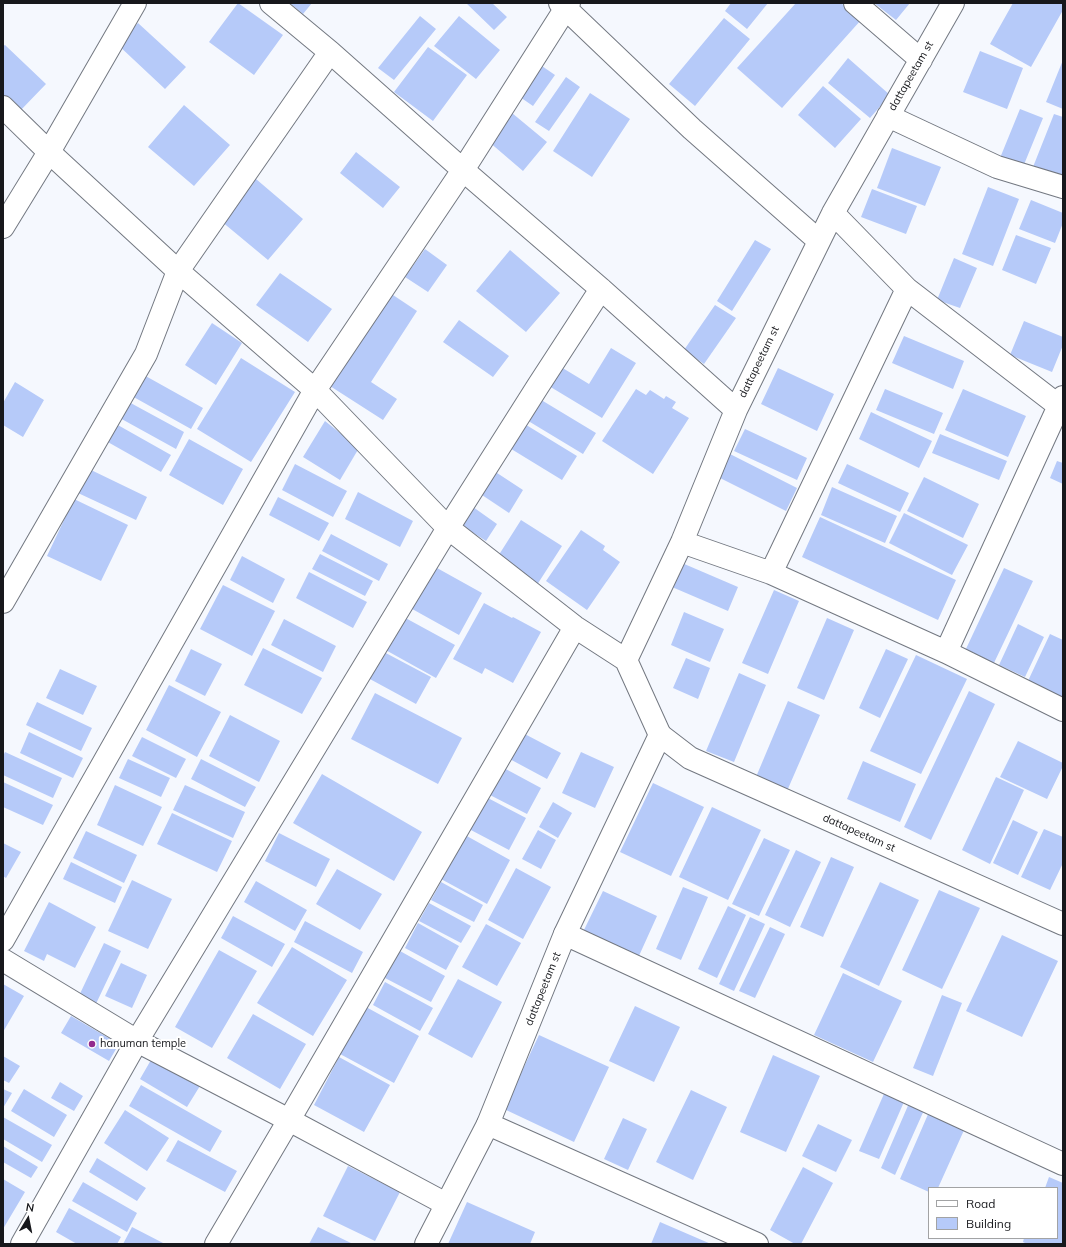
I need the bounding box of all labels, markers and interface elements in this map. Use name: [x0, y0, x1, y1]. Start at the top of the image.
street label: dattapeetam st: [886, 39, 936, 113]
street label: dattapeetam st: [736, 324, 782, 400]
street label: dattapeetam st: [821, 811, 897, 855]
street label: dattapeetam st: [522, 950, 564, 1028]
place label: hanuman temple: [100, 1037, 186, 1051]
marker: hanuman temple: [87, 1039, 97, 1049]
legend: [928, 1187, 1058, 1239]
text: Road: [966, 1196, 995, 1211]
north arrow: [8, 1199, 48, 1239]
text: N: [25, 1200, 35, 1215]
text: Building: [966, 1216, 1011, 1231]

